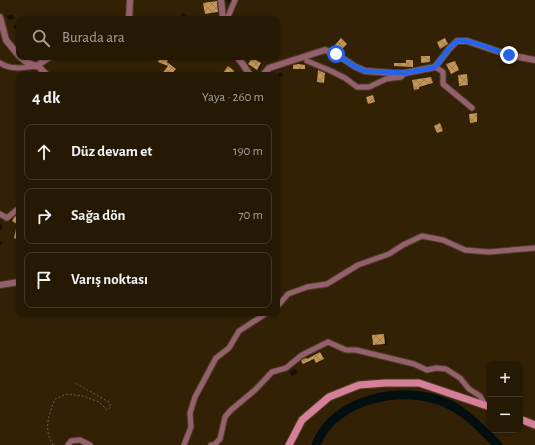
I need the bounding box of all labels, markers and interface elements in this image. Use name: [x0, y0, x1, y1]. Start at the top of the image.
search box: [16, 16, 280, 60]
icon: search: [30, 27, 52, 49]
text: Burada ara: [62, 30, 125, 45]
route start: [327, 45, 345, 63]
route end: [500, 46, 518, 64]
text: 4 dk: [32, 89, 60, 106]
text: Yaya · 260 m: [202, 91, 264, 104]
icon: ahead: [33, 141, 55, 163]
text: Düz devam et: [71, 144, 152, 159]
text: 190 m: [233, 145, 263, 158]
icon: right: [33, 205, 55, 227]
text: Sağa dön: [71, 208, 125, 223]
text: 70 m: [238, 209, 263, 222]
icon: arrive: [33, 269, 55, 291]
text: Varış noktası: [71, 272, 148, 287]
map controls: [487, 361, 523, 433]
button: +: [487, 361, 523, 397]
button: −: [487, 397, 523, 433]

